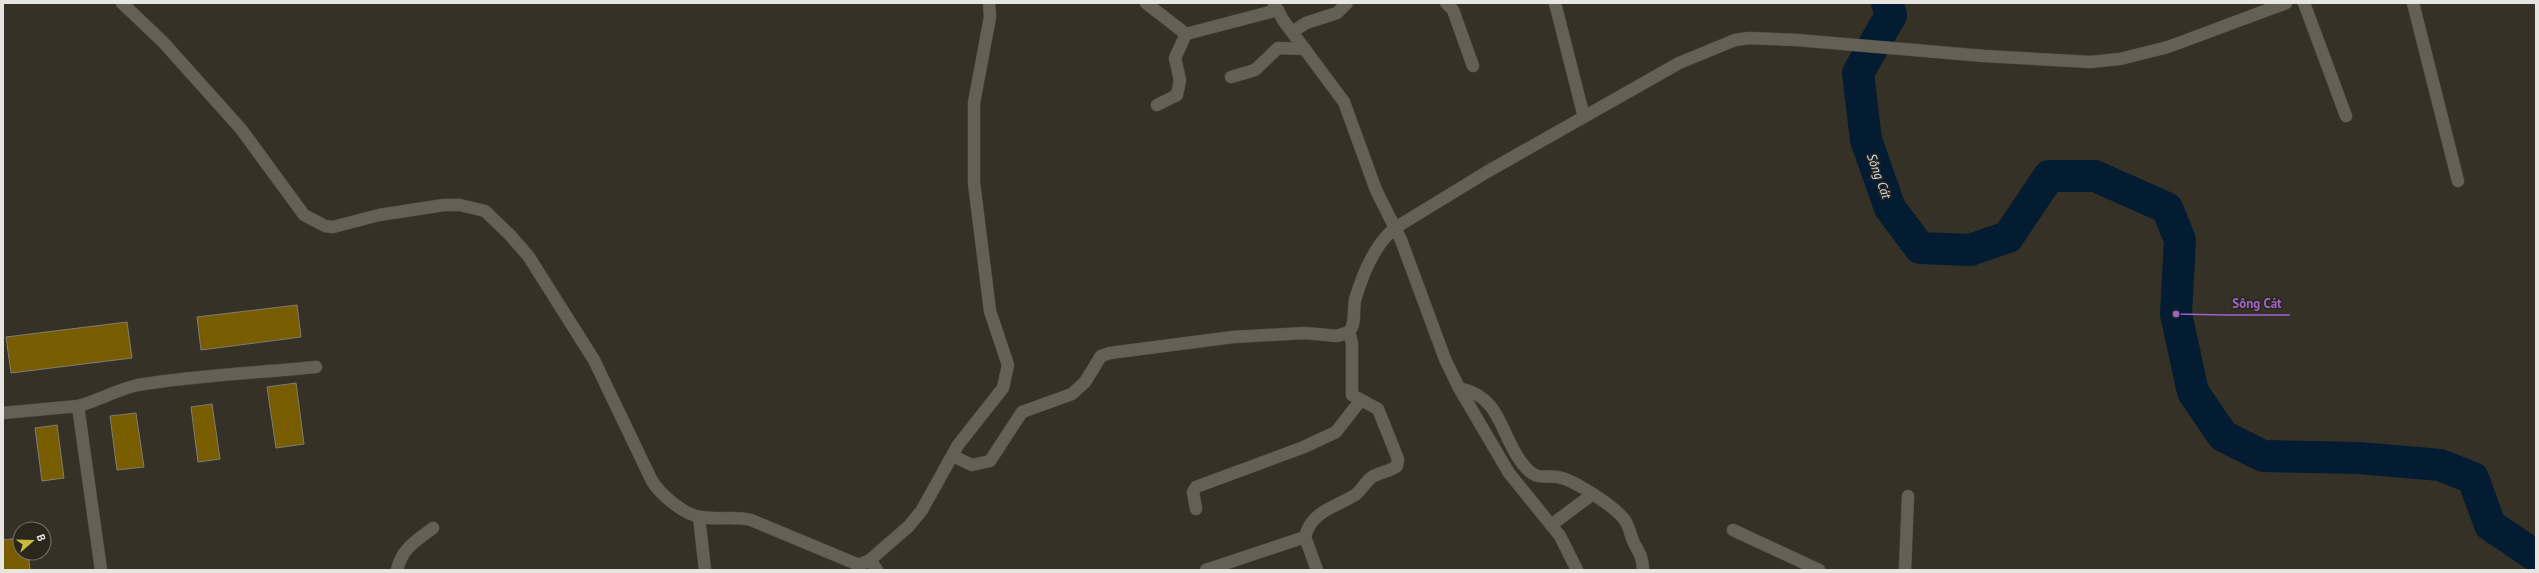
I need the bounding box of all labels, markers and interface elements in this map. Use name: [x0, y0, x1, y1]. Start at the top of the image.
water label: Sông Cát: [1863, 151, 1895, 202]
callout: Sông Cát: [2224, 290, 2290, 315]
text: Sông Cát: [2232, 295, 2282, 312]
north arrow: [12, 521, 52, 561]
text: B: [34, 532, 49, 543]

